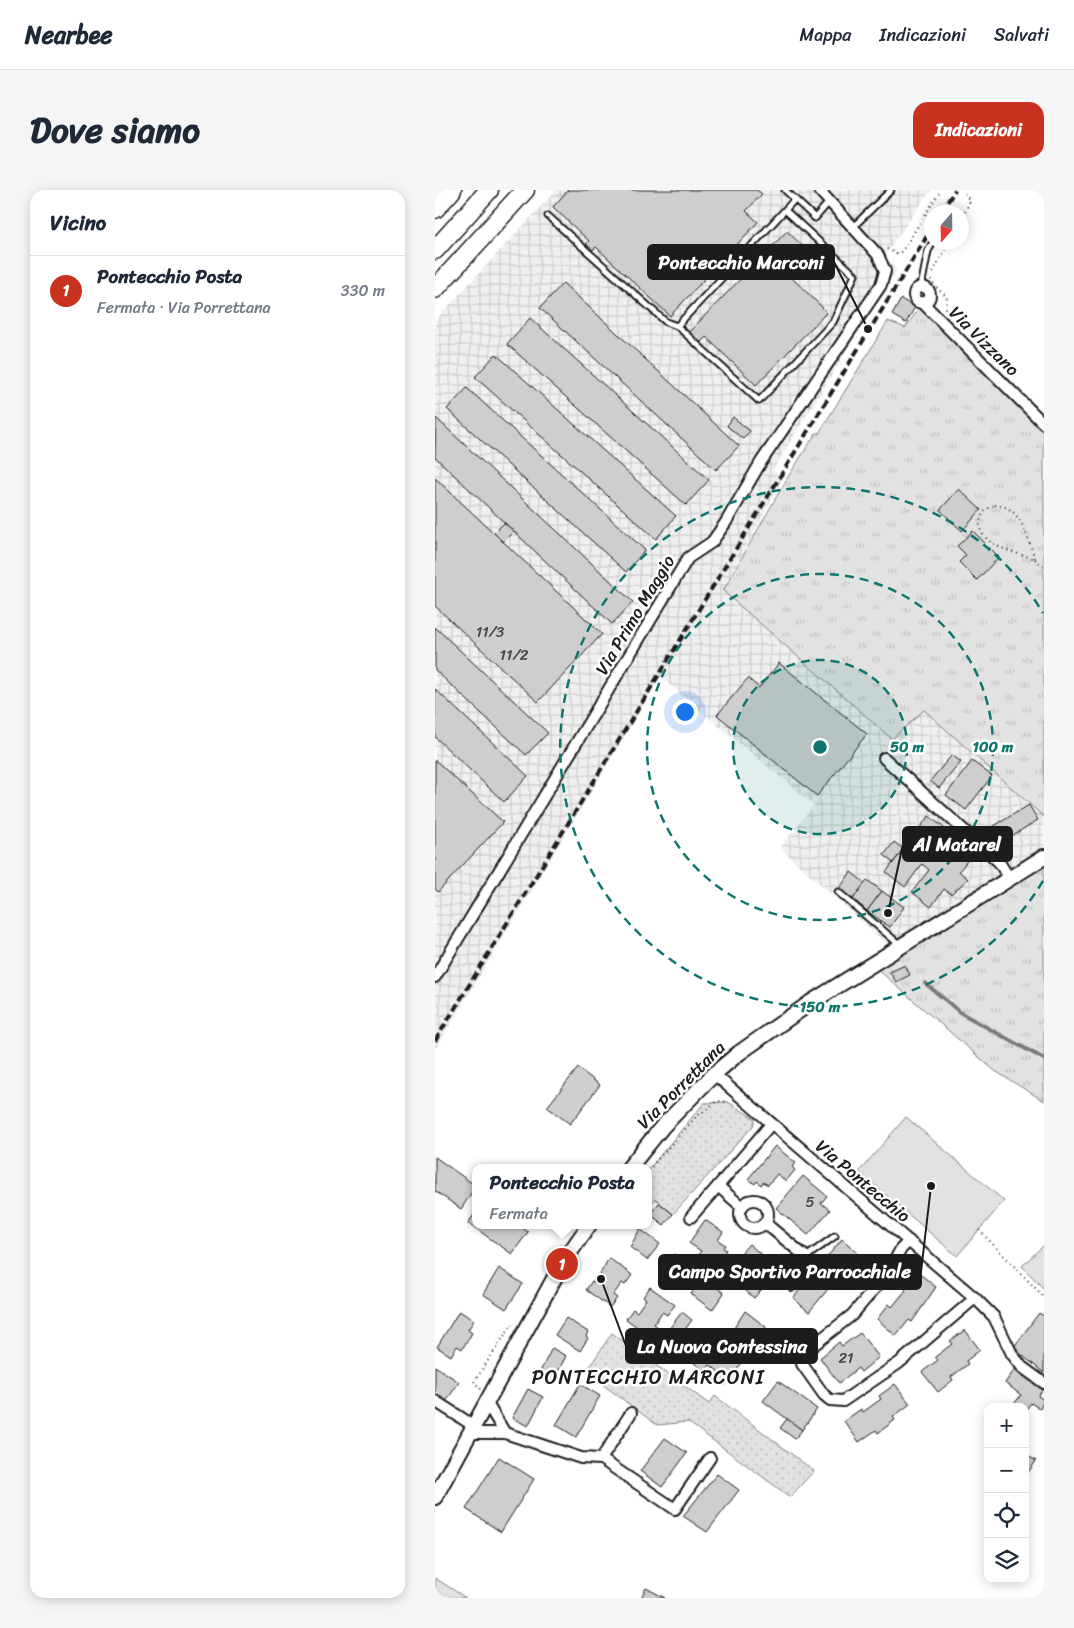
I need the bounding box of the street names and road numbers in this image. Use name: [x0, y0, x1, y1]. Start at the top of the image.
street label: Via Vizzano: [941, 298, 1027, 384]
street label: Via Primo Maggio: [586, 549, 684, 681]
street label: Via Porrettana: [629, 1033, 733, 1137]
street label: Via Pontecchio: [808, 1131, 918, 1231]

